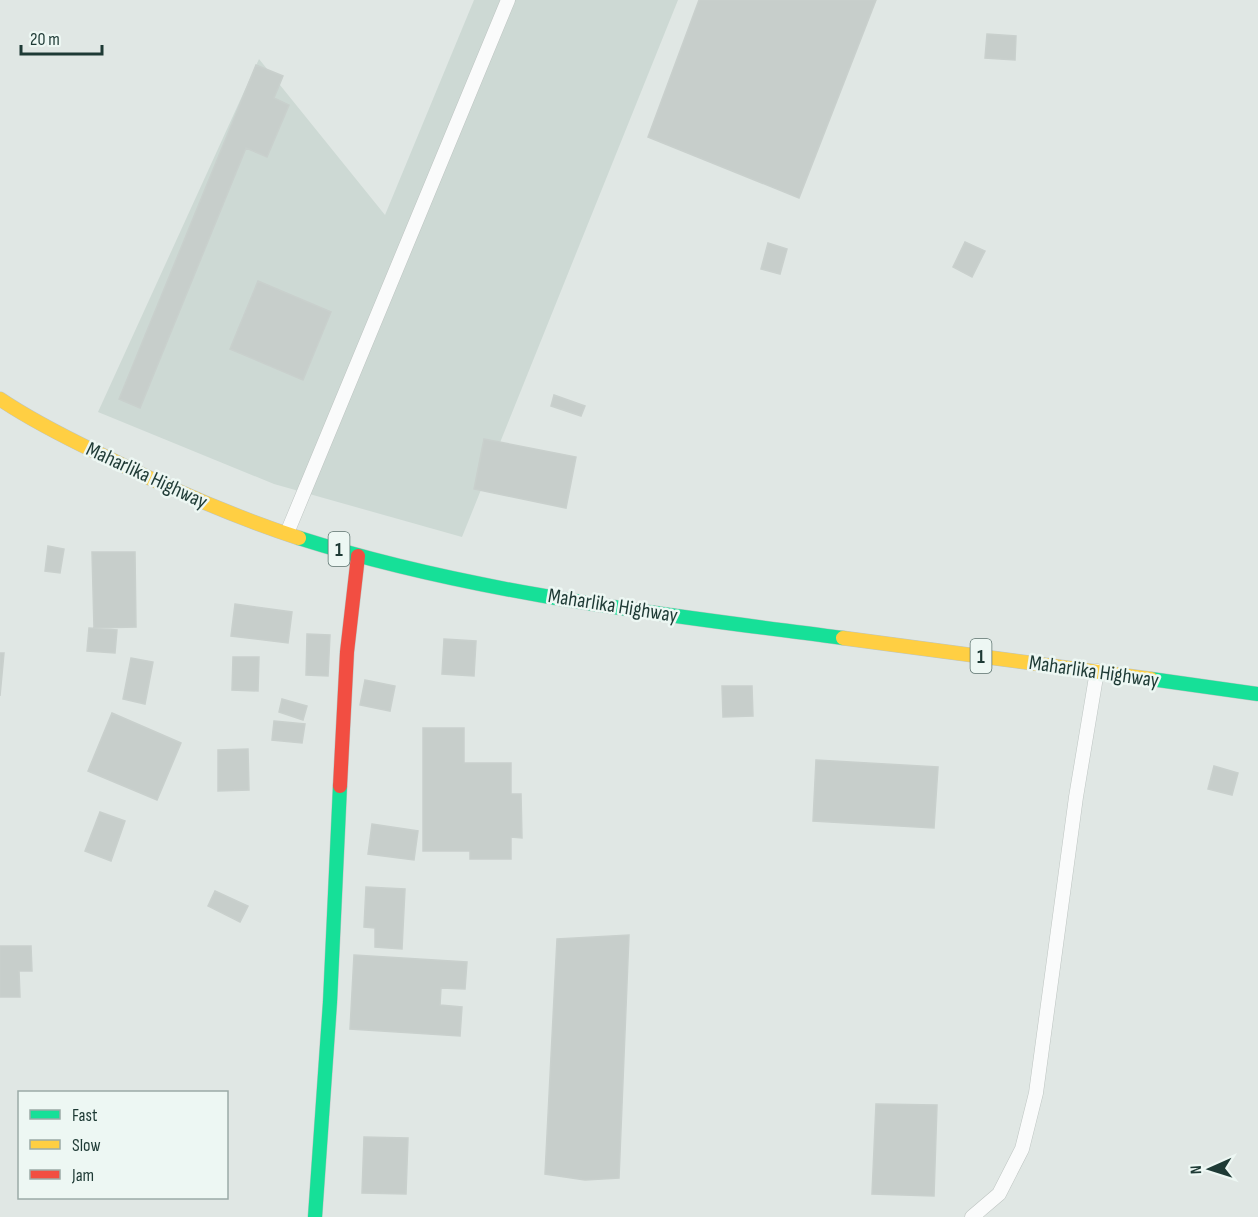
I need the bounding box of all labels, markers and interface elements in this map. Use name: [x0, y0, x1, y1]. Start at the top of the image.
scale bar: [21, 18, 102, 56]
text: 20 m: [30, 29, 60, 50]
street label: Maharlika Highway: [82, 436, 211, 514]
road number: 1: [328, 532, 350, 566]
street label: Maharlika Highway: [546, 583, 680, 628]
road number: 1: [970, 639, 992, 673]
street label: Maharlika Highway: [1027, 650, 1160, 693]
legend: [18, 1091, 228, 1199]
text: Fast: [72, 1105, 98, 1126]
text: Slow: [72, 1135, 101, 1156]
north arrow: [1180, 1139, 1240, 1199]
text: Jam: [71, 1165, 94, 1186]
text: N: [1187, 1165, 1206, 1174]

